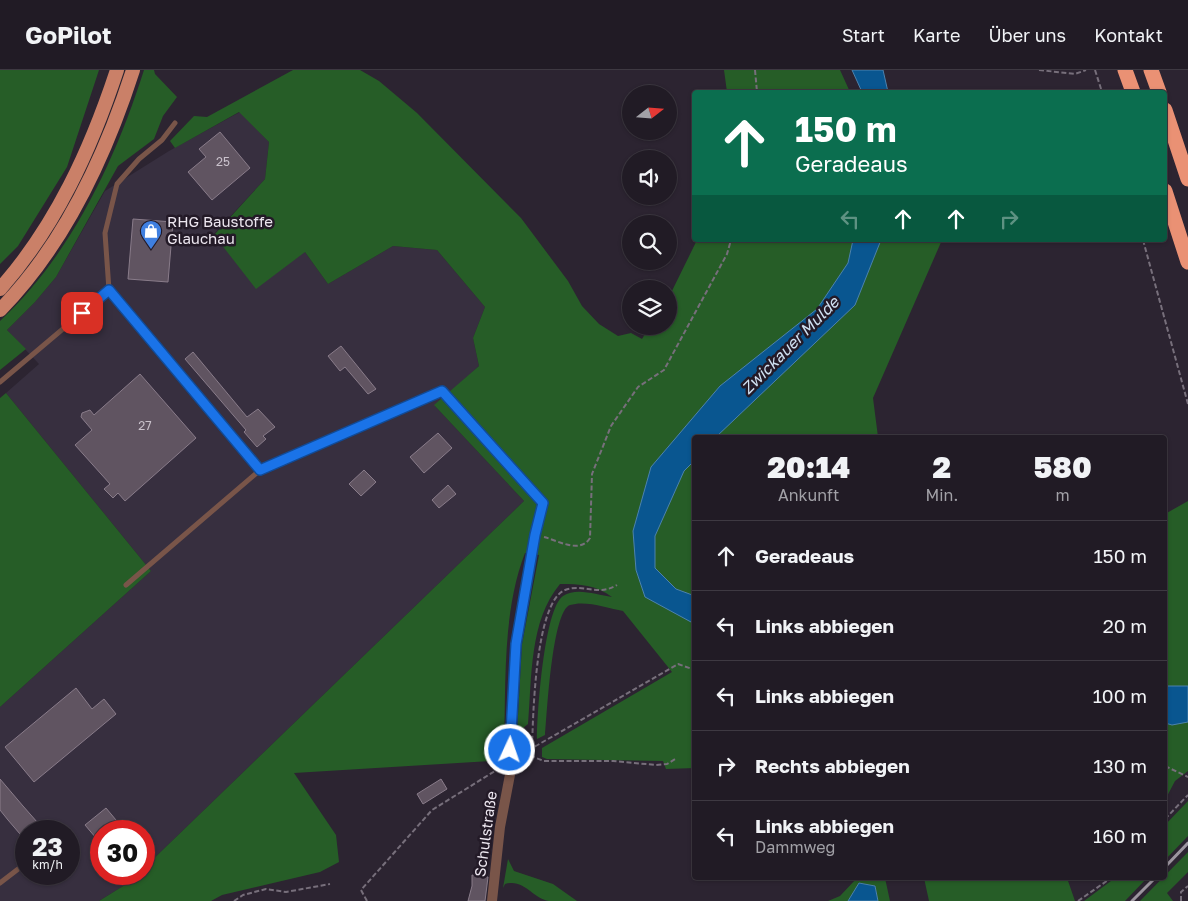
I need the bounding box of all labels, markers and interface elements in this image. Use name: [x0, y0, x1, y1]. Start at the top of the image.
text: GoPilot: [25, 20, 112, 49]
text: Start: [842, 24, 885, 46]
text: Karte: [913, 24, 960, 46]
text: Über uns: [988, 24, 1066, 46]
text: Kontakt: [1094, 24, 1163, 46]
north arrow: [622, 85, 678, 140]
map controls: [622, 85, 677, 335]
text: 150 m: [795, 108, 897, 150]
icon: ahead: [712, 110, 777, 175]
button: sound: [622, 150, 677, 205]
text: Geradeaus: [795, 150, 908, 177]
house number: 25: [216, 154, 230, 169]
icon: left: [836, 205, 864, 233]
icon: ahead: [889, 205, 917, 233]
icon: ahead: [942, 205, 970, 233]
icon: right: [995, 205, 1023, 233]
place label: RHG Baustoffe Glauchau: [167, 212, 273, 247]
button: search: [622, 215, 677, 270]
shop icon: RHG Baustoffe Glauchau: [139, 219, 163, 250]
button: layers: [622, 280, 677, 335]
water label: Zwickauer Mulde: [737, 291, 844, 398]
pin: [61, 292, 103, 334]
icon: arrive: [68, 299, 96, 327]
house number: 27: [138, 418, 152, 433]
text: 20:14: [767, 449, 850, 485]
text: 2: [933, 449, 951, 485]
text: 580: [1033, 449, 1092, 485]
text: Ankunft: [778, 485, 840, 505]
text: Min.: [926, 485, 958, 505]
text: m: [1056, 485, 1070, 505]
icon: ahead: [712, 542, 740, 570]
text: Geradeaus: [755, 544, 854, 567]
text: 150 m: [1093, 544, 1147, 567]
icon: left: [712, 612, 740, 640]
text: Links abbiegen: [755, 614, 894, 637]
text: 20 m: [1103, 614, 1147, 637]
icon: left: [712, 682, 740, 710]
text: Links abbiegen: [755, 684, 894, 707]
text: 100 m: [1093, 684, 1147, 707]
position arrow: [483, 723, 535, 775]
icon: right: [712, 752, 740, 780]
text: Rechts abbiegen: [755, 754, 910, 777]
text: 130 m: [1093, 754, 1147, 777]
street label: Schulstraße: [470, 790, 500, 878]
text: Links abbiegen: [755, 814, 894, 837]
speed limit sign: 30: [90, 820, 155, 885]
icon: left: [712, 822, 740, 850]
text: 160 m: [1093, 824, 1147, 847]
text: 23: [32, 831, 63, 862]
text: Dammweg: [755, 837, 835, 857]
text: km/h: [32, 857, 63, 872]

